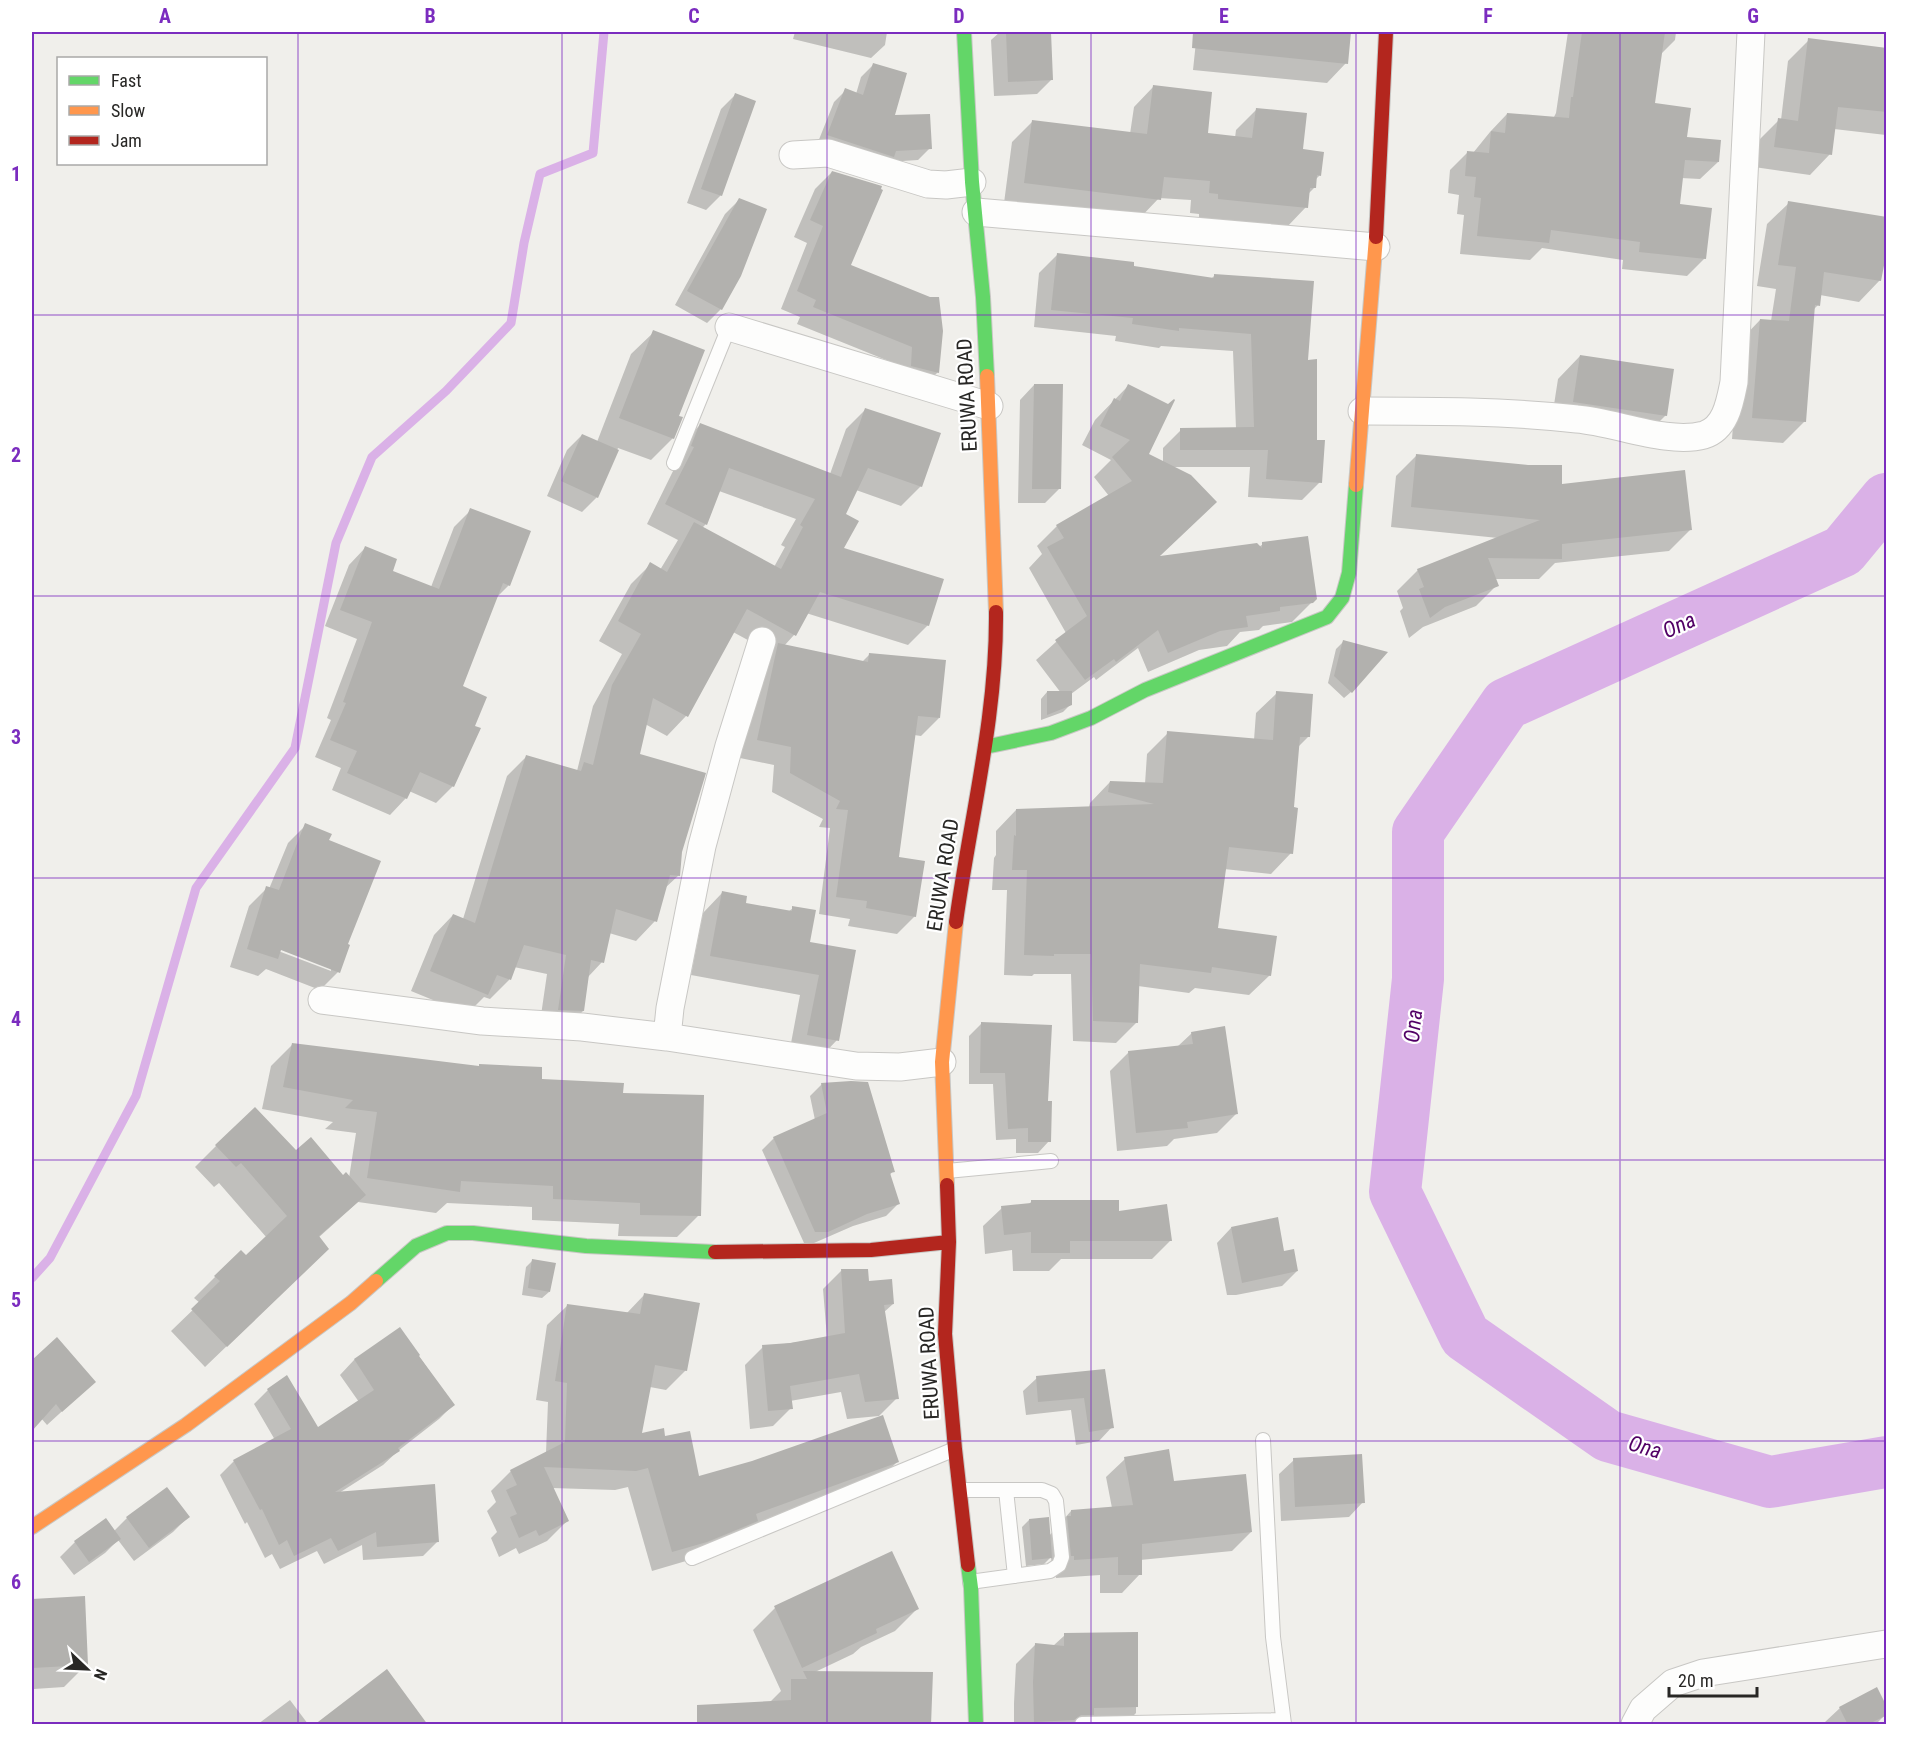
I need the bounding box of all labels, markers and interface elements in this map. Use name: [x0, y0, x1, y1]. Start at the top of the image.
text: A: [159, 4, 171, 28]
text: B: [424, 4, 436, 28]
text: C: [688, 4, 700, 28]
text: D: [953, 4, 965, 28]
text: E: [1219, 4, 1229, 28]
text: F: [1483, 4, 1493, 28]
text: G: [1747, 4, 1759, 28]
legend: [57, 57, 267, 165]
text: Fast: [111, 70, 142, 91]
text: Slow: [111, 100, 146, 121]
text: Jam: [111, 130, 142, 151]
text: 1: [11, 162, 21, 186]
street label: ERUWA ROAD: [952, 338, 982, 452]
text: 2: [11, 443, 21, 467]
water label: Ona: [1659, 607, 1699, 643]
text: 3: [11, 725, 21, 749]
street label: ERUWA ROAD: [922, 817, 964, 933]
text: 4: [11, 1007, 21, 1031]
water label: Ona: [1399, 1008, 1427, 1044]
text: 5: [11, 1288, 21, 1312]
street label: ERUWA ROAD: [914, 1306, 944, 1420]
water label: Ona: [1626, 1430, 1664, 1464]
text: 6: [11, 1570, 21, 1594]
north arrow: [57, 1639, 117, 1699]
scale bar: [1669, 1660, 1758, 1698]
text: N: [90, 1666, 111, 1683]
text: 20 m: [1678, 1670, 1713, 1691]

